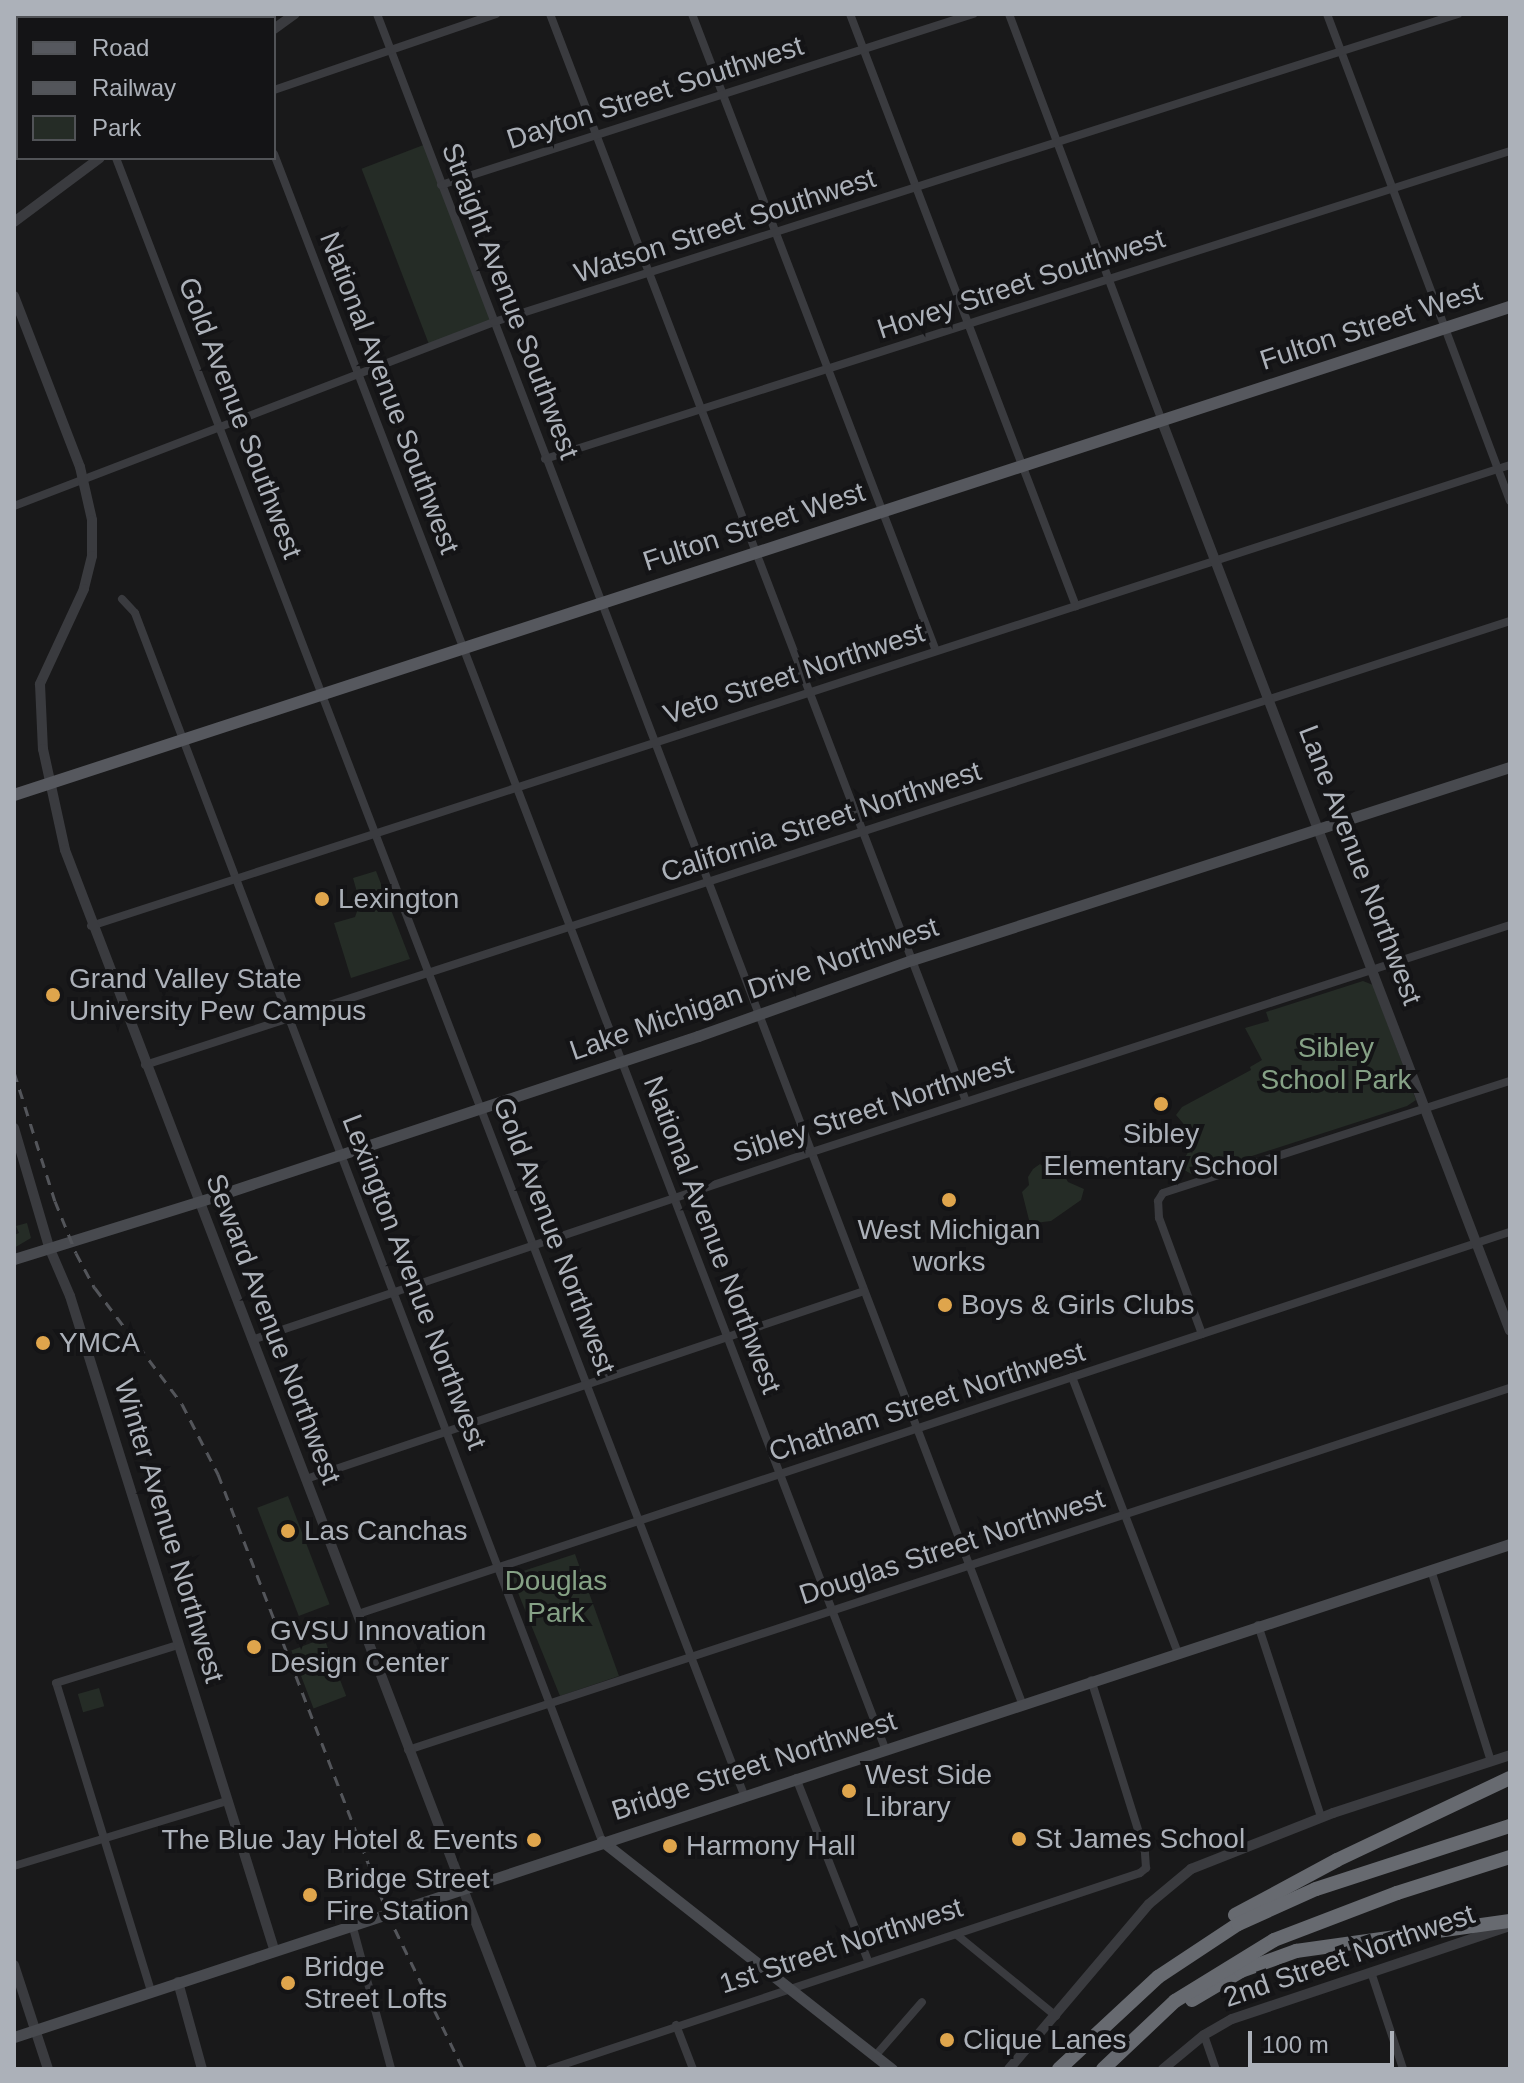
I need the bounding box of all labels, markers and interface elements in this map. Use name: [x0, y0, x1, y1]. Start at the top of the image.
legend: [16, 16, 276, 160]
street label: Dayton Street Southwest: [503, 29, 807, 157]
text: Road: [92, 34, 149, 61]
text: Railway: [92, 74, 176, 101]
text: Park: [92, 114, 141, 141]
street label: Straight Avenue Southwest: [434, 138, 586, 464]
street label: Watson Street Southwest: [570, 161, 880, 291]
street label: Hovey Street Southwest: [873, 222, 1169, 346]
street label: National Avenue Southwest: [312, 227, 466, 559]
street label: Gold Avenue Southwest: [171, 272, 309, 564]
street label: Fulton Street West: [1256, 274, 1486, 378]
street label: Fulton Street West: [639, 475, 869, 579]
street label: Veto Street Northwest: [659, 616, 929, 732]
street label: Lane Avenue Northwest: [1291, 720, 1429, 1010]
street label: California Street Northwest: [657, 754, 985, 890]
place label: Lexington: [338, 882, 459, 916]
marker: Lexington: [313, 890, 331, 908]
street label: Lake Michigan Drive Northwest: [565, 910, 943, 1068]
place label: Grand Valley State University Pew Campus: [69, 962, 366, 1028]
marker: Grand Valley State University Pew Campus: [44, 986, 62, 1004]
park label: Sibley School Park: [1261, 1031, 1411, 1097]
street label: Sibley Street Northwest: [729, 1048, 1017, 1170]
street label: National Avenue Northwest: [636, 1071, 788, 1399]
street label: Gold Avenue Northwest: [485, 1092, 623, 1380]
marker: Sibley Elementary School: [1152, 1095, 1170, 1113]
street label: Lexington Avenue Northwest: [334, 1109, 494, 1455]
place label: Sibley Elementary School: [1043, 1117, 1279, 1183]
street label: Seward Avenue Northwest: [198, 1168, 348, 1490]
marker: West Michigan works: [940, 1191, 958, 1209]
place label: West Michigan works: [857, 1213, 1041, 1279]
place label: Boys & Girls Clubs: [961, 1288, 1194, 1322]
marker: Boys & Girls Clubs: [936, 1296, 954, 1314]
place label: YMCA: [59, 1326, 140, 1360]
marker: YMCA: [34, 1334, 52, 1352]
street label: Chatham Street Northwest: [765, 1335, 1089, 1469]
street label: Winter Avenue Northwest: [107, 1375, 231, 1687]
street label: Douglas Street Northwest: [795, 1482, 1109, 1612]
place label: Las Canchas: [304, 1514, 467, 1548]
marker: Las Canchas: [279, 1522, 297, 1540]
park label: Douglas Park: [505, 1564, 607, 1630]
place label: GVSU Innovation Design Center: [270, 1614, 486, 1680]
marker: GVSU Innovation Design Center: [245, 1638, 263, 1656]
street label: Bridge Street Northwest: [607, 1704, 901, 1828]
place label: West Side Library: [865, 1758, 992, 1824]
marker: West Side Library: [840, 1782, 858, 1800]
place label: St James School: [1035, 1822, 1245, 1856]
place label: The Blue Jay Hotel & Events: [162, 1823, 518, 1857]
place label: Harmony Hall: [686, 1829, 856, 1863]
marker: St James School: [1010, 1830, 1028, 1848]
marker: The Blue Jay Hotel & Events: [525, 1831, 543, 1849]
marker: Harmony Hall: [661, 1837, 679, 1855]
place label: Bridge Street Fire Station: [326, 1862, 489, 1928]
marker: Bridge Street Fire Station: [301, 1886, 319, 1904]
street label: 1st Street Northwest: [715, 1891, 967, 2001]
street label: 2nd Street Northwest: [1219, 1897, 1479, 2015]
place label: Bridge Street Lofts: [304, 1950, 447, 2016]
marker: Bridge Street Lofts: [279, 1974, 297, 1992]
scale bar: [1252, 2015, 1398, 2065]
place label: Clique Lanes: [963, 2023, 1126, 2057]
marker: Clique Lanes: [938, 2031, 956, 2049]
text: 100 m: [1262, 2031, 1329, 2058]

